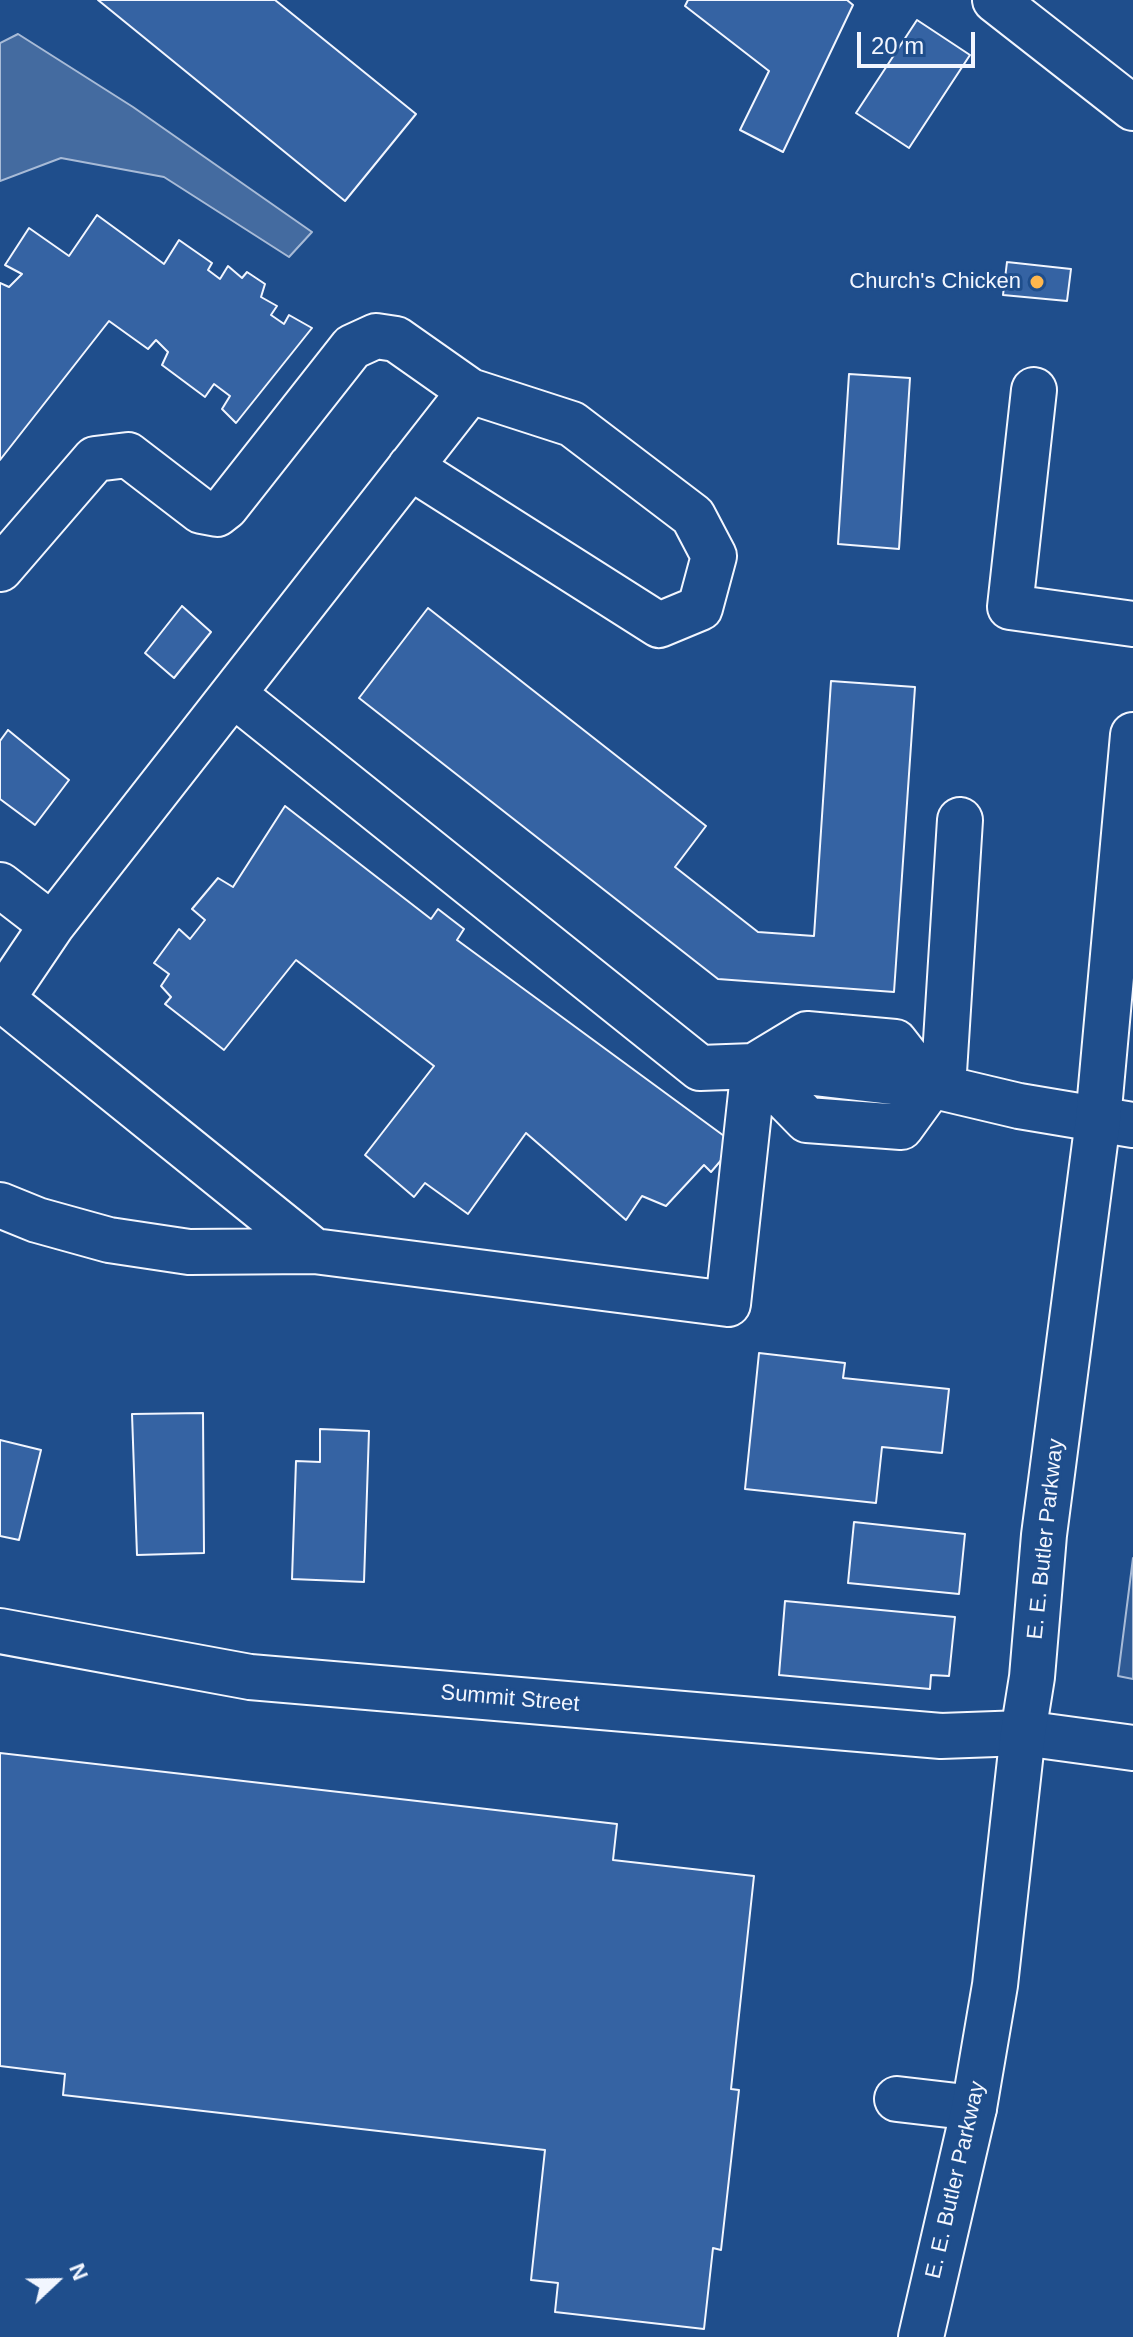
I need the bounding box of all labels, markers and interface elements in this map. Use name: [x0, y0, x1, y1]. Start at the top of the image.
scale bar: [861, 16, 979, 66]
text: 20 m: [871, 32, 924, 59]
place label: Church's Chicken: [849, 269, 1021, 295]
marker: Church's Chicken: [1028, 273, 1046, 291]
street label: E. E. Butler Parkway: [1022, 1437, 1070, 1641]
street label: Summit Street: [439, 1680, 581, 1718]
street label: E. E. Butler Parkway: [920, 2079, 992, 2281]
north arrow: [16, 2241, 96, 2321]
text: N: [64, 2260, 93, 2284]

